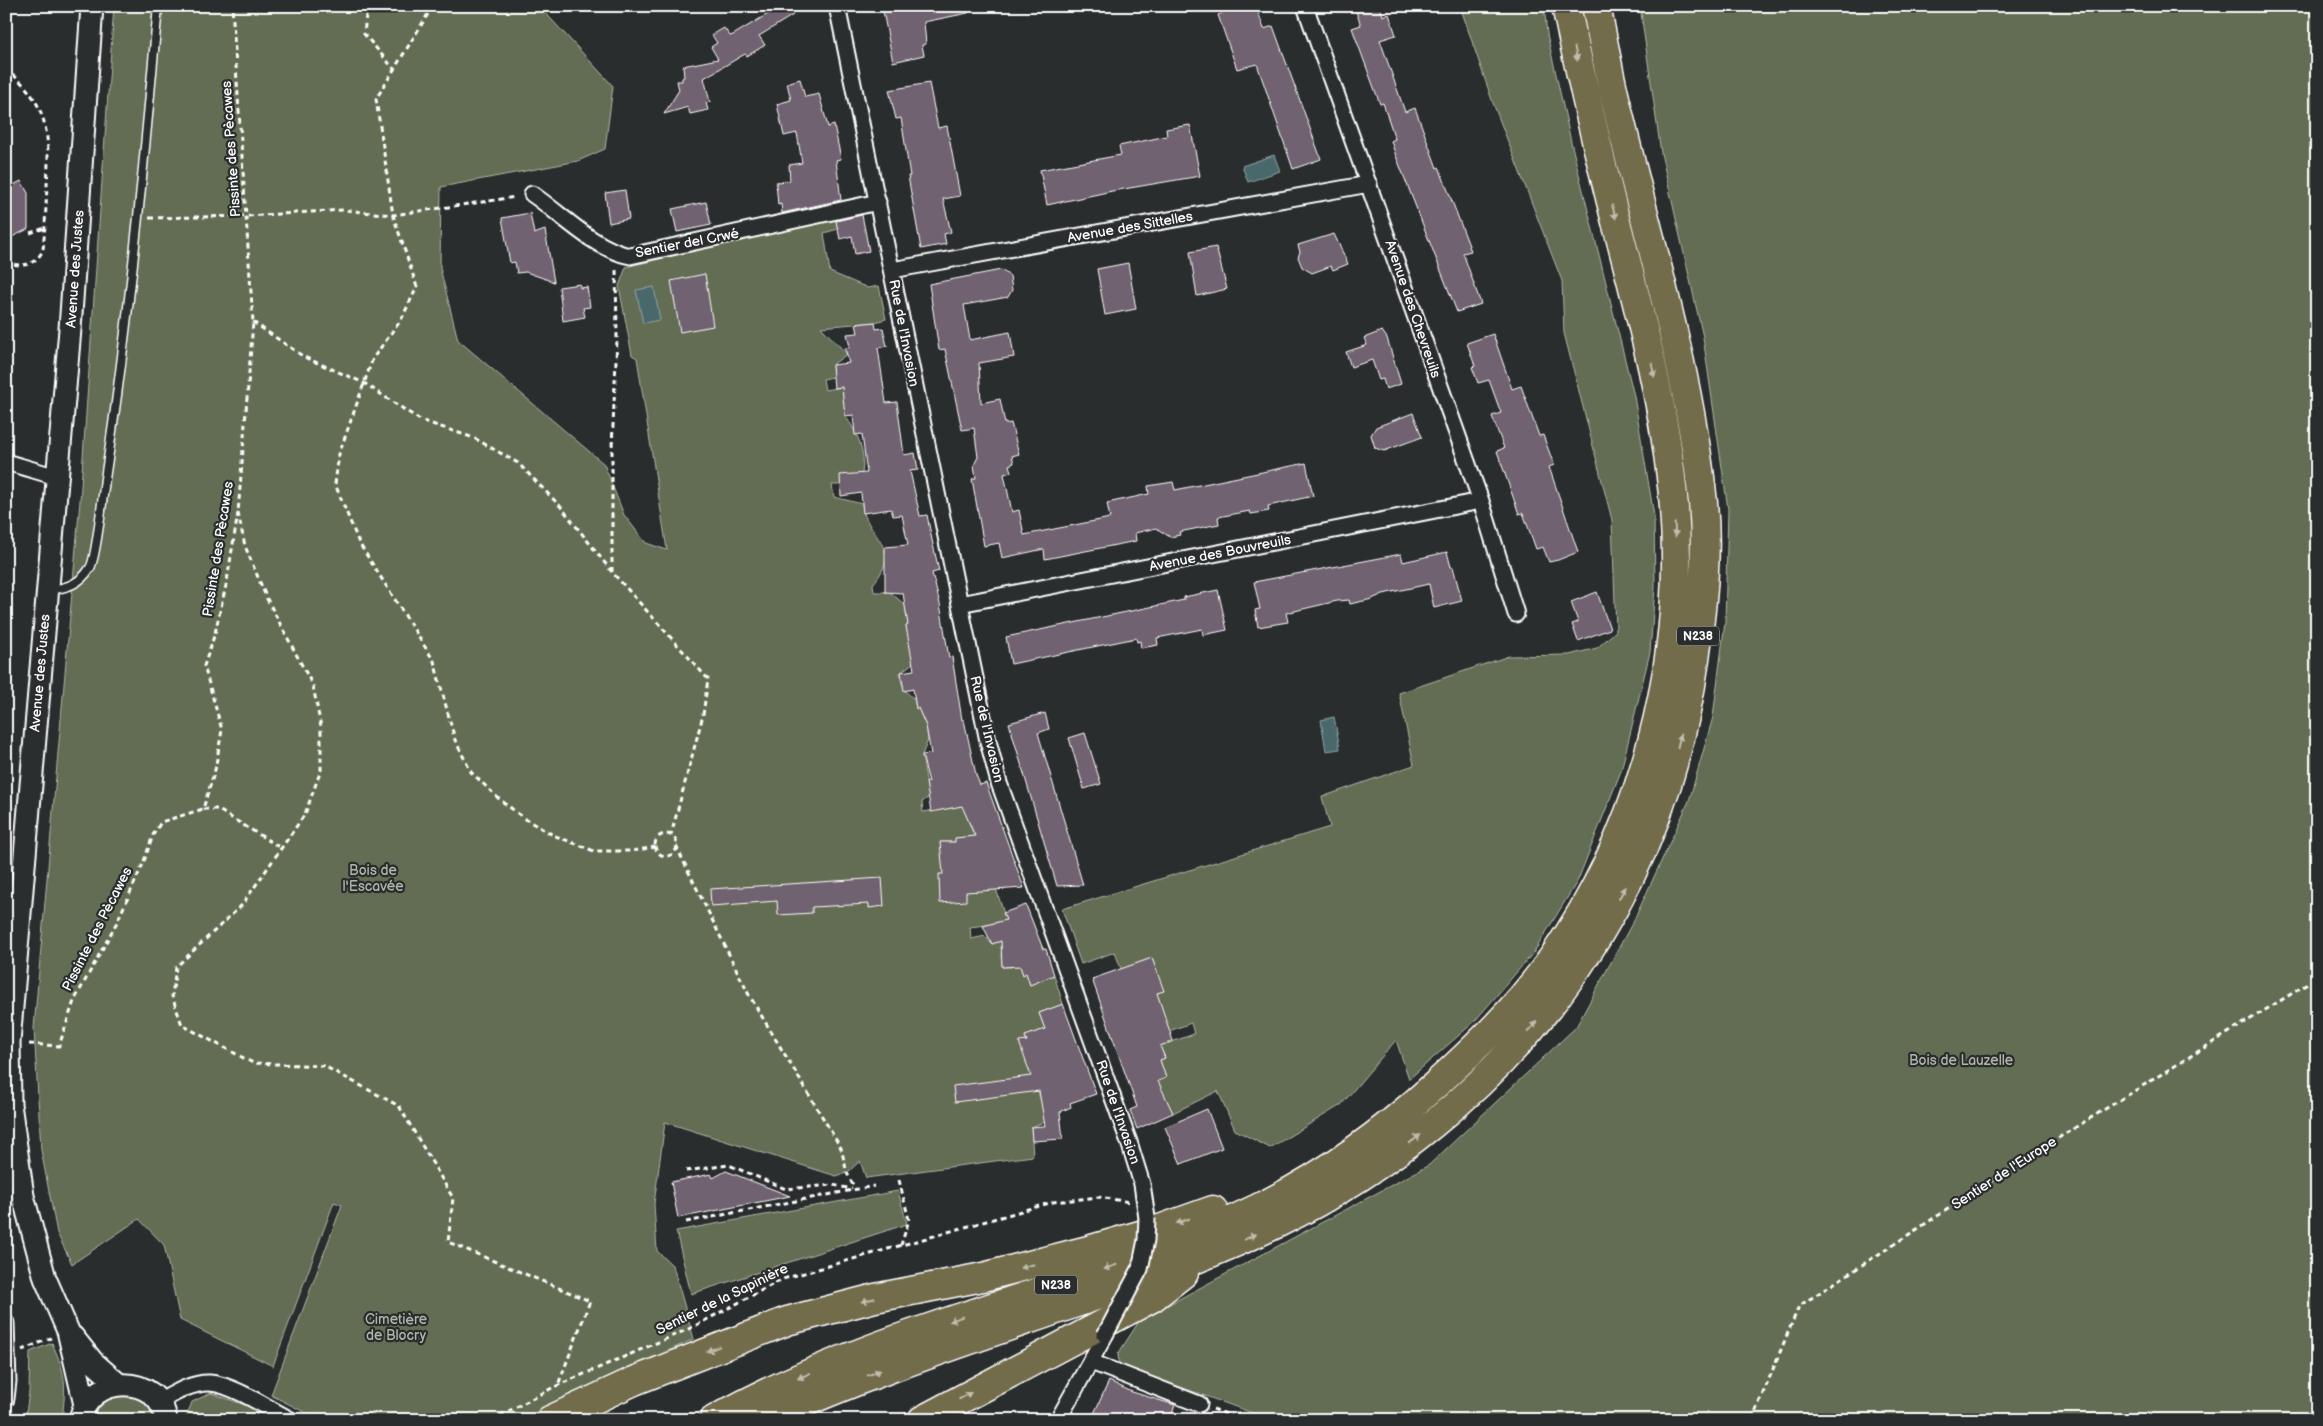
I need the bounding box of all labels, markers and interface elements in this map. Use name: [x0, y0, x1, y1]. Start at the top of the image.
one-way arrow: [1572, 46, 1580, 62]
street label: Pissinte des Pècawes: [218, 80, 244, 218]
one-way arrow: [1610, 204, 1618, 219]
street label: Avenue des Sittelles: [1066, 208, 1194, 246]
street label: Avenue des Justes: [62, 209, 88, 329]
street label: Sentier del Crwé: [634, 224, 741, 261]
street label: Avenue des Chevreuils: [1381, 238, 1445, 380]
street label: Rue de l'Invasion: [885, 278, 923, 388]
one-way arrow: [1649, 362, 1657, 378]
street label: Pissinte des Pècawes: [199, 480, 237, 618]
one-way arrow: [1671, 523, 1679, 539]
street label: Avenue des Bouvreuils: [1148, 531, 1292, 575]
street label: Avenue des Justes: [26, 613, 54, 733]
road number: N238: [1677, 626, 1719, 646]
street label: Rue de l'Invasion: [966, 674, 1008, 784]
one-way arrow: [1675, 733, 1683, 748]
park label: Bois de l'Escavée: [342, 862, 404, 895]
street label: Pissinte des Pècawes: [58, 864, 136, 994]
one-way arrow: [1618, 885, 1626, 900]
one-way arrow: [1526, 1021, 1537, 1033]
park label: Bois de Lauzelle: [1909, 1052, 2013, 1069]
street label: Rue de l'Invasion: [1092, 1058, 1144, 1166]
one-way arrow: [1408, 1133, 1421, 1144]
street label: Sentier de l'Europe: [1948, 1133, 2060, 1213]
one-way arrow: [1175, 1217, 1190, 1225]
one-way arrow: [1243, 1232, 1257, 1240]
street label: Sentier de la Sapinière: [653, 1260, 791, 1338]
one-way arrow: [1019, 1262, 1034, 1270]
one-way arrow: [1102, 1264, 1117, 1272]
road number: N238: [1035, 1276, 1077, 1294]
one-way arrow: [860, 1296, 875, 1304]
park label: Cimetière de Blocry: [365, 1311, 427, 1344]
one-way arrow: [948, 1316, 963, 1323]
one-way arrow: [706, 1345, 720, 1353]
one-way arrow: [867, 1369, 881, 1377]
one-way arrow: [797, 1373, 811, 1381]
one-way arrow: [957, 1392, 972, 1400]

